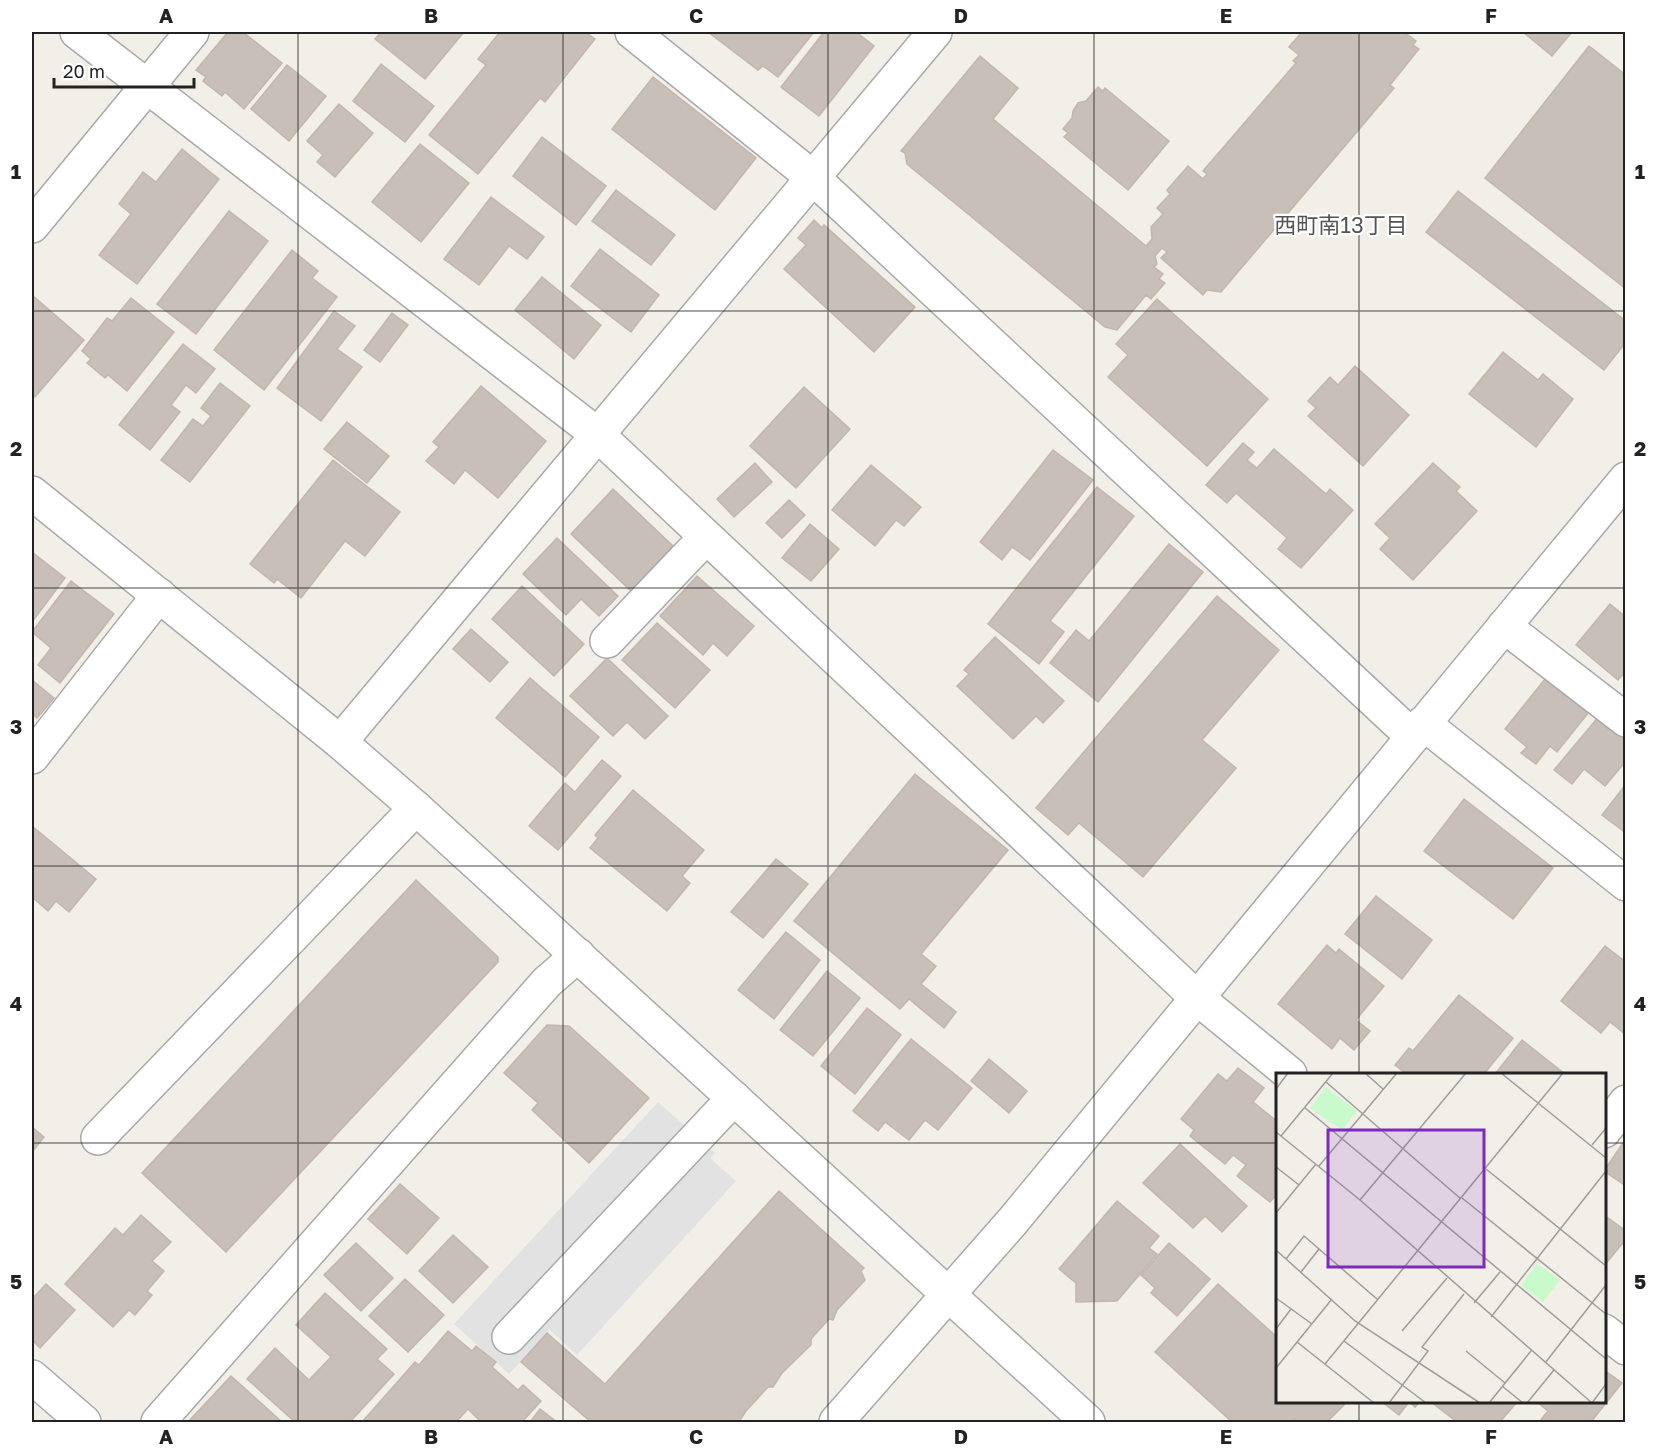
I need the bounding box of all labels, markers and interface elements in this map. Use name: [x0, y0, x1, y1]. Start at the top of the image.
text: A: [159, 3, 173, 27]
text: B: [424, 3, 438, 27]
text: C: [689, 3, 703, 27]
text: D: [954, 3, 968, 27]
text: E: [1220, 3, 1232, 27]
text: F: [1485, 3, 1497, 27]
scale bar: [54, 51, 194, 89]
text: 20 m: [63, 60, 105, 82]
text: 1: [11, 159, 21, 183]
text: 1: [1635, 159, 1645, 183]
district label: 西町南13丁目: [1274, 211, 1408, 238]
text: 2: [10, 436, 22, 460]
text: 2: [1634, 436, 1646, 460]
text: 3: [10, 714, 22, 738]
text: 3: [1634, 714, 1646, 738]
text: 4: [10, 991, 22, 1015]
text: 4: [1634, 991, 1646, 1015]
inset map: [1276, 1073, 1606, 1403]
text: 5: [10, 1269, 22, 1293]
text: 5: [1634, 1269, 1646, 1293]
text: A: [159, 1424, 173, 1448]
text: B: [424, 1424, 438, 1448]
text: C: [689, 1424, 703, 1448]
text: D: [954, 1424, 968, 1448]
text: E: [1220, 1424, 1232, 1448]
text: F: [1485, 1424, 1497, 1448]

